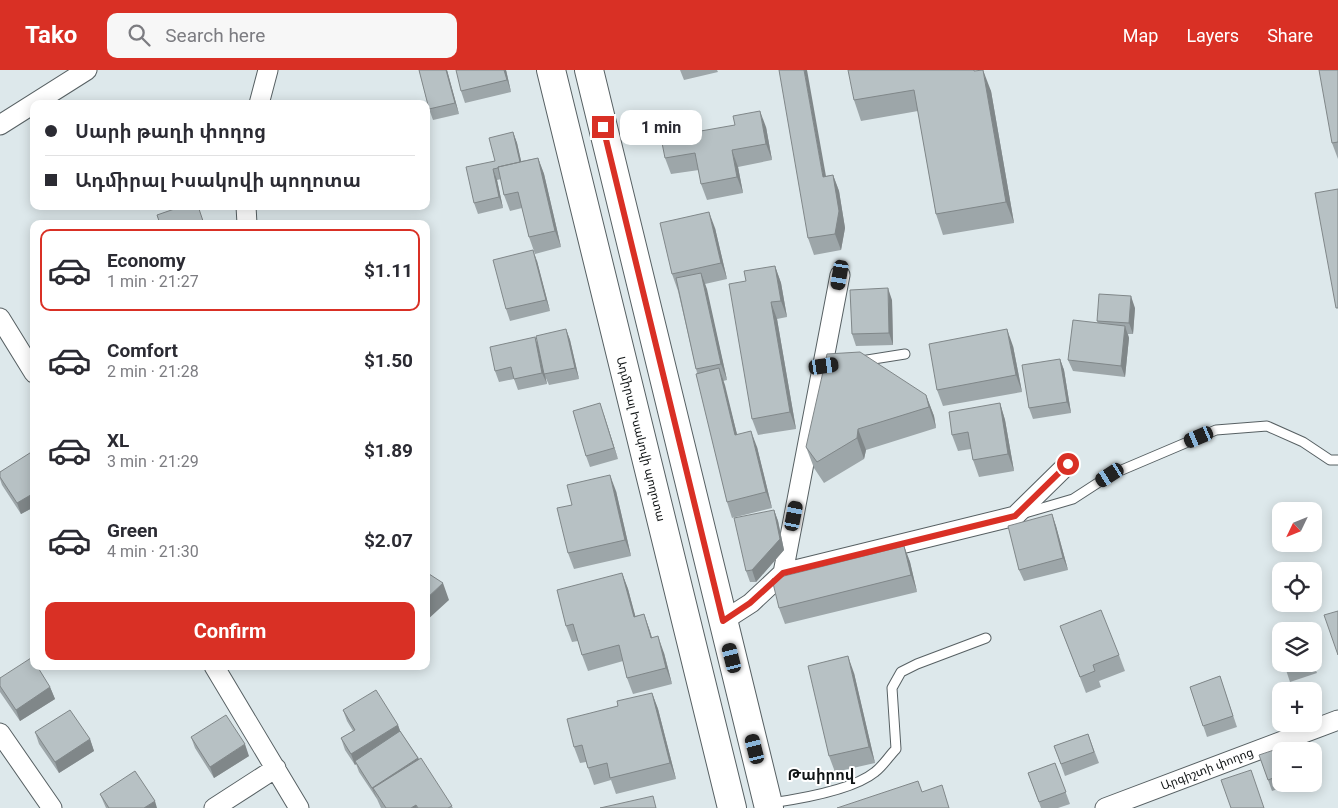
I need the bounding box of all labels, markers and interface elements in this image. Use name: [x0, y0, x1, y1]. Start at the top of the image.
search box: [107, 13, 457, 58]
text: Tako: [25, 21, 77, 49]
icon: search: [125, 21, 153, 49]
text: Search here: [165, 24, 265, 47]
text: Map: [1123, 25, 1158, 46]
text: Layers: [1186, 25, 1239, 46]
text: Share: [1267, 25, 1313, 46]
callout: 1 min: [620, 110, 703, 144]
route end: [592, 116, 614, 138]
text: 1 min: [641, 118, 681, 137]
text: Սարի թաղի փողոց: [75, 120, 266, 143]
text: Ադմիրալ Իսակովի պողոտա: [75, 169, 361, 192]
icon: car: [47, 248, 92, 293]
text: Economy: [107, 249, 186, 272]
text: $1.11: [364, 259, 413, 282]
car: [830, 259, 849, 291]
text: 1 min · 21:27: [107, 272, 199, 291]
icon: car: [47, 338, 92, 383]
text: Comfort: [107, 339, 178, 362]
text: $1.50: [364, 349, 413, 372]
street label: Ադմիրալ Իսակովի պողոտա: [614, 355, 668, 523]
car: [808, 356, 839, 376]
text: 2 min · 21:28: [107, 362, 199, 381]
car: [1182, 424, 1215, 450]
icon: car: [47, 428, 92, 473]
text: XL: [107, 429, 129, 452]
text: $1.89: [364, 439, 413, 462]
text: 3 min · 21:29: [107, 452, 199, 471]
route start: [1057, 453, 1079, 475]
car: [1093, 461, 1126, 489]
car: [783, 500, 804, 532]
north arrow: [1272, 502, 1322, 552]
map controls: [1272, 502, 1322, 792]
icon: car: [47, 518, 92, 563]
text: Green: [107, 519, 158, 542]
text: $2.07: [364, 529, 413, 552]
text: 4 min · 21:30: [107, 542, 199, 561]
button: locate: [1272, 562, 1322, 612]
button: Confirm: [45, 602, 415, 660]
button: layers: [1272, 622, 1322, 672]
car: [721, 642, 742, 674]
button: +: [1272, 682, 1322, 732]
car: [744, 733, 765, 765]
button: −: [1272, 742, 1322, 792]
street label: Արգիշտի փողոց: [1159, 745, 1255, 793]
district label: Թաիրով: [787, 766, 856, 784]

